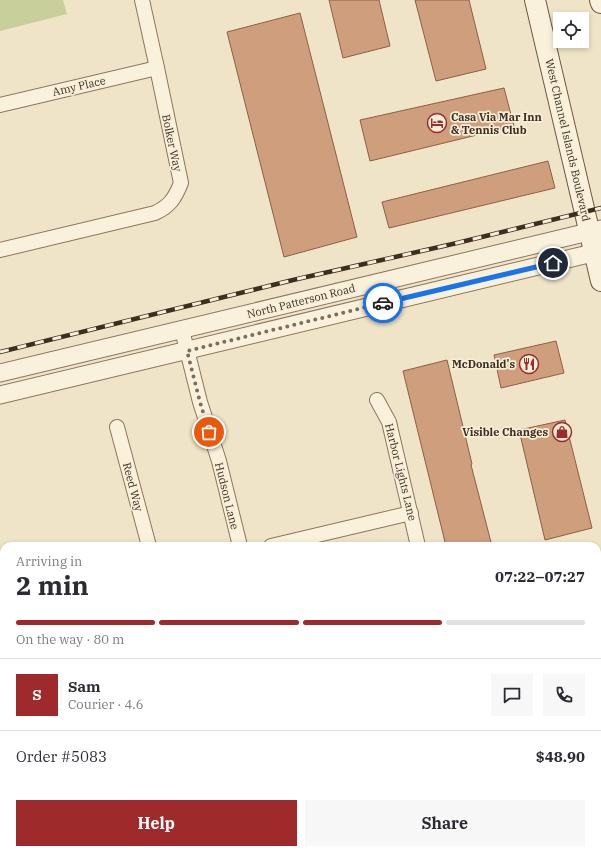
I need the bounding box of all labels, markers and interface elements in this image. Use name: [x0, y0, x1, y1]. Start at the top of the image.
map controls: [553, 12, 589, 48]
button: locate: [553, 12, 589, 48]
street label: West Channel Islands Boulevard: [542, 57, 594, 223]
street label: Amy Place: [51, 73, 107, 99]
place label: Casa Via Mar Inn & Tennis Club: [451, 110, 542, 137]
hotel icon: Casa Via Mar Inn & Tennis Club: [426, 112, 448, 134]
street label: Bolker Way: [159, 113, 185, 173]
pin: [536, 246, 570, 280]
icon: home: [542, 252, 564, 274]
street label: North Patterson Road: [245, 281, 357, 321]
courier: [363, 283, 403, 323]
icon: car: [372, 292, 394, 314]
restaurant icon: McDonald's: [518, 353, 540, 375]
place label: McDonald's: [452, 357, 515, 371]
pin: [192, 415, 226, 449]
icon: bag: [198, 421, 220, 443]
shop icon: Visible Changes: [551, 421, 573, 443]
street label: Harbor Lights Lane: [382, 422, 420, 522]
place label: Visible Changes: [462, 425, 548, 439]
street label: Reed Way: [120, 461, 146, 513]
street label: Hudson Lane: [212, 461, 242, 531]
text: Arriving in: [16, 553, 82, 570]
text: 07:22–07:27: [495, 567, 585, 586]
text: 2 min: [16, 568, 89, 602]
text: On the way · 80 m: [16, 631, 124, 648]
button: chat: [491, 674, 533, 716]
button: phone: [543, 674, 585, 716]
text: Sam: [68, 677, 101, 696]
text: S: [32, 685, 42, 704]
text: Courier · 4.6: [68, 696, 144, 713]
text: Order #5083: [16, 747, 107, 766]
text: $48.90: [536, 747, 585, 766]
button: Help: [16, 800, 297, 846]
button: Share: [305, 800, 585, 846]

